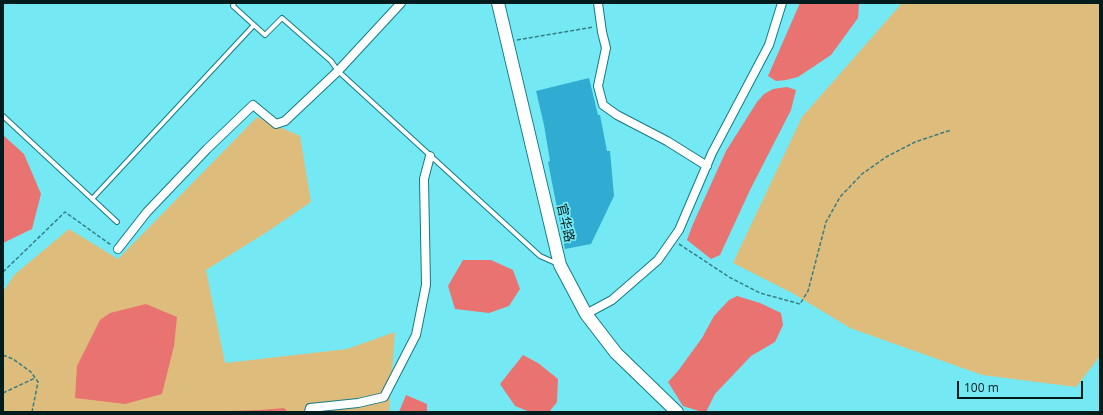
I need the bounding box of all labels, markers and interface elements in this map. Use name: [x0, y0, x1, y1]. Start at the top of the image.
street label: 官华路: [553, 202, 577, 244]
scale bar: [959, 373, 1085, 399]
text: 100 m: [964, 379, 999, 396]

